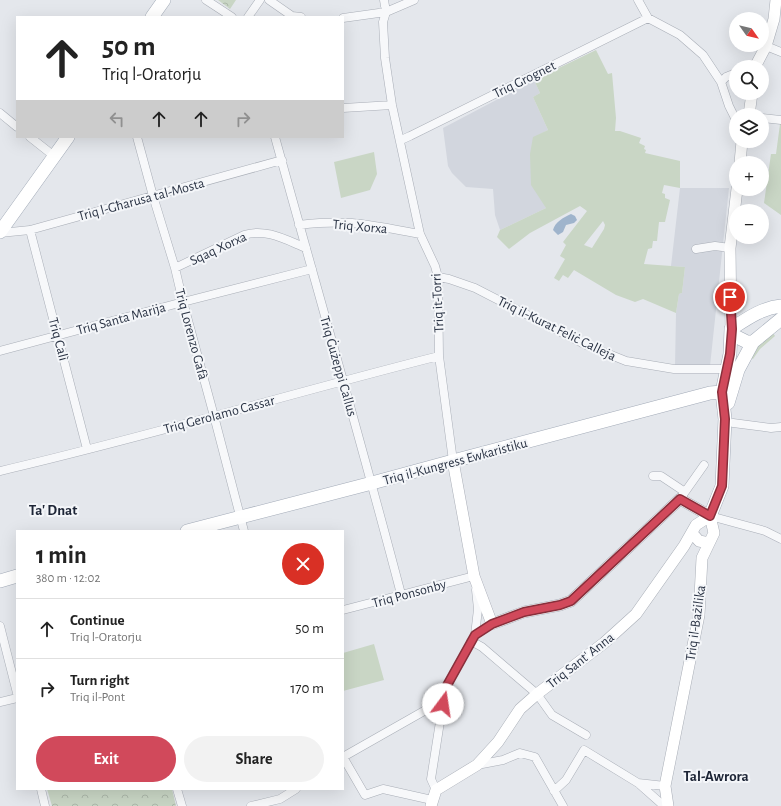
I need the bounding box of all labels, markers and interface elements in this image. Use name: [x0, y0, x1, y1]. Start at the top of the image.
north arrow: [729, 12, 769, 52]
map controls: [729, 12, 769, 244]
icon: ahead: [36, 32, 88, 84]
text: 50 m: [102, 33, 156, 61]
street label: Triq Grognet: [491, 59, 558, 101]
button: search: [729, 60, 769, 100]
text: Triq l-Oratorju: [102, 66, 201, 84]
icon: left: [106, 108, 128, 130]
icon: ahead: [148, 108, 170, 130]
icon: ahead: [190, 108, 212, 130]
icon: right: [232, 108, 254, 130]
button: layers: [729, 108, 769, 148]
button: +: [729, 156, 769, 196]
street label: Triq l-Għarusa tal-Mosta: [76, 176, 207, 224]
button: −: [729, 204, 769, 244]
street label: Triq Xorxa: [332, 218, 388, 236]
street label: Sqaq Xorxa: [188, 229, 249, 268]
street label: Triq it-Torri: [429, 273, 447, 333]
pin: [713, 280, 747, 314]
icon: arrive: [719, 286, 741, 308]
street label: Triq Lorenzo Gafà: [172, 287, 210, 382]
street label: Triq il-Kurat Feliċ Calleja: [495, 294, 619, 364]
street label: Triq Santa Marija: [75, 300, 168, 338]
street label: Triq Ġużeppi Callus: [317, 314, 362, 418]
street label: Triq Calì: [46, 316, 71, 363]
street label: Triq Gerolamo Cassar: [162, 393, 277, 437]
street label: Triq il-Kungress Ewkaristiku: [382, 436, 529, 488]
district label: Ta' Dnat: [29, 503, 77, 518]
button: close: [282, 543, 324, 585]
text: 1 min: [36, 544, 87, 568]
text: 380 m · 12:02: [36, 572, 100, 585]
street label: Triq Ponsonby: [371, 577, 448, 611]
street label: Triq il-Bażilika: [684, 584, 708, 662]
text: Continue: [70, 613, 125, 628]
icon: ahead: [36, 618, 58, 640]
text: 50 m: [295, 621, 324, 636]
street label: Triq Sant' Anna: [544, 630, 617, 691]
text: Triq l-Oratorju: [70, 631, 142, 644]
text: Turn right: [70, 673, 129, 688]
icon: right: [36, 678, 58, 700]
text: 170 m: [290, 681, 324, 696]
position arrow: [422, 683, 464, 725]
text: Triq il-Pont: [70, 691, 125, 704]
button: Exit: [36, 736, 176, 782]
button: Share: [184, 736, 324, 782]
district label: Tal-Awrora: [683, 769, 749, 784]

